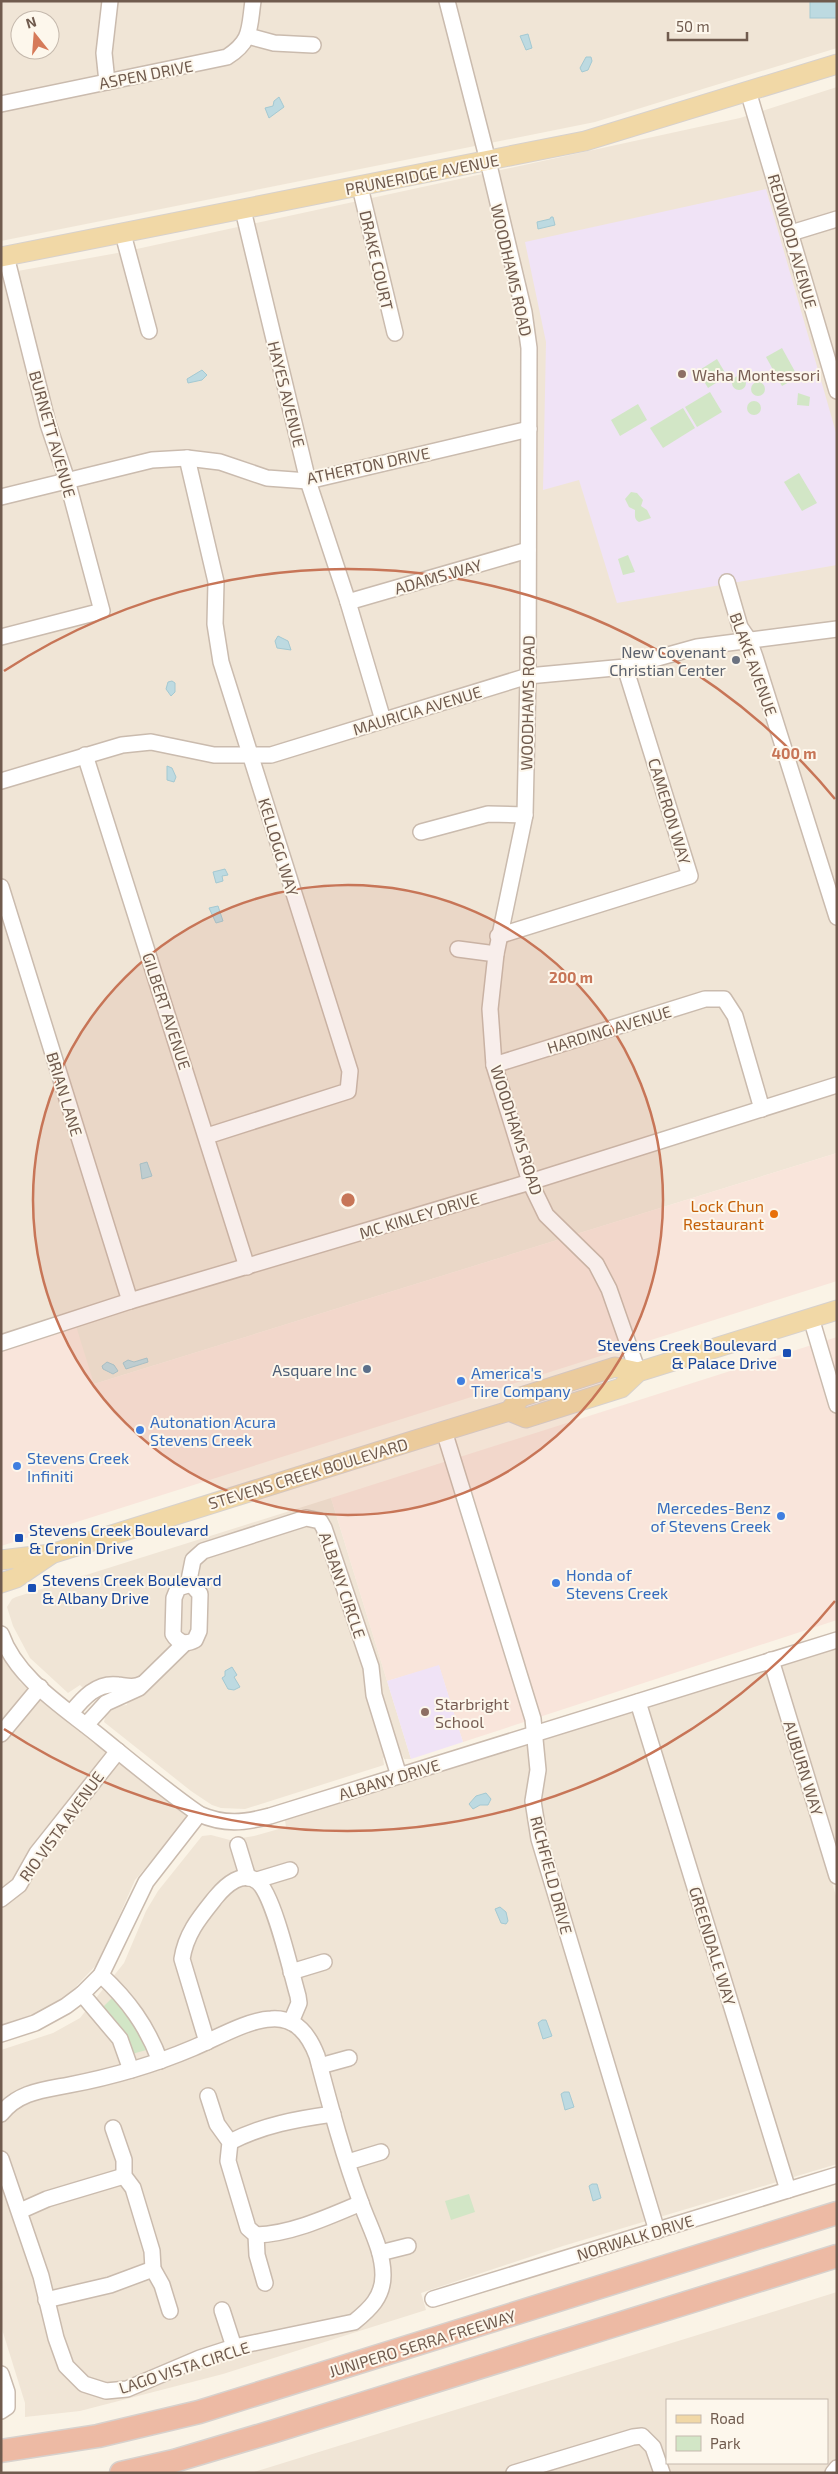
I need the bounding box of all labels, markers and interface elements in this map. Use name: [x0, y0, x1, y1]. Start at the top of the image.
north arrow: [10, 10, 60, 60]
scale bar: [668, 10, 747, 42]
text: N: [24, 12, 38, 32]
text: 50 m: [676, 17, 710, 35]
street label: ASPEN DRIVE: [97, 56, 195, 92]
street label: PRUNERIDGE AVENUE: [344, 150, 500, 198]
street label: REDWOOD AVENUE: [765, 172, 821, 310]
street label: WOODHAMS ROAD: [488, 202, 536, 338]
street label: DRAKE COURT: [356, 208, 398, 312]
street label: HAYES AVENUE: [265, 339, 309, 449]
place label: Waha Montessori: [692, 365, 820, 384]
street label: BURNETT AVENUE: [26, 368, 80, 500]
marker: Waha Montessori: [676, 368, 688, 380]
street label: ATHERTON DRIVE: [305, 443, 431, 487]
street label: ADAMS WAY: [392, 554, 484, 598]
street label: BLAKE AVENUE: [727, 610, 782, 718]
street label: WOODHAMS ROAD: [516, 635, 538, 771]
place label: New Covenant Christian Center: [609, 642, 727, 679]
marker: New Covenant Christian Center: [730, 654, 742, 666]
street label: MAURICIA AVENUE: [350, 681, 484, 739]
text: 400 m: [772, 744, 816, 762]
street label: CAMERON WAY: [645, 755, 695, 867]
street label: KELLOGG WAY: [255, 796, 303, 898]
street label: GILBERT AVENUE: [139, 950, 195, 1072]
text: 200 m: [549, 968, 593, 986]
street label: HARDING AVENUE: [545, 1001, 673, 1057]
street label: BRIAN LANE: [43, 1050, 87, 1139]
street label: WOODHAMS ROAD: [487, 1063, 547, 1197]
street label: MC KINLEY DRIVE: [357, 1188, 481, 1242]
centre of rings: [339, 1191, 357, 1209]
place label: Lock Chun Restaurant: [683, 1196, 764, 1233]
marker: Lock Chun Restaurant: [768, 1208, 780, 1220]
place label: Stevens Creek Boulevard & Palace Drive: [597, 1335, 777, 1372]
marker: Stevens Creek Boulevard & Palace Drive: [781, 1347, 793, 1359]
place label: Asquare Inc: [272, 1360, 357, 1379]
marker: Asquare Inc: [361, 1363, 373, 1375]
place label: America's Tire Company: [471, 1363, 571, 1400]
marker: America's Tire Company: [455, 1375, 467, 1387]
place label: Autonation Acura Stevens Creek: [150, 1412, 276, 1449]
marker: Autonation Acura Stevens Creek: [134, 1424, 146, 1436]
street label: STEVENS CREEK BOULEVARD: [206, 1434, 410, 1512]
place label: Stevens Creek Infiniti: [27, 1448, 129, 1485]
marker: Stevens Creek Infiniti: [11, 1460, 23, 1472]
place label: Mercedes-Benz of Stevens Creek: [650, 1498, 771, 1535]
marker: Mercedes-Benz of Stevens Creek: [775, 1510, 787, 1522]
place label: Stevens Creek Boulevard & Cronin Drive: [29, 1520, 209, 1557]
street label: ALBANY CIRCLE: [316, 1529, 370, 1641]
marker: Stevens Creek Boulevard & Cronin Drive: [13, 1532, 25, 1544]
place label: Honda of Stevens Creek: [566, 1565, 668, 1602]
place label: Stevens Creek Boulevard & Albany Drive: [42, 1570, 222, 1607]
marker: Honda of Stevens Creek: [550, 1577, 562, 1589]
marker: Stevens Creek Boulevard & Albany Drive: [26, 1582, 38, 1594]
place label: Starbright School: [435, 1694, 509, 1731]
marker: Starbright School: [419, 1706, 431, 1718]
street label: AUBURN WAY: [780, 1718, 828, 1818]
street label: ALBANY DRIVE: [336, 1755, 442, 1803]
street label: RIO VISTA AVENUE: [15, 1767, 107, 1885]
street label: RICHFIELD DRIVE: [527, 1814, 577, 1936]
street label: GREENDALE WAY: [686, 1884, 740, 2008]
street label: NORWALK DRIVE: [574, 2210, 696, 2264]
street label: JUNIPERO SERRA FREEWAY: [326, 2305, 518, 2381]
street label: LAGO VISTA CIRCLE: [116, 2337, 252, 2397]
legend: [666, 2399, 828, 2464]
text: Road: [710, 2409, 745, 2427]
text: Park: [710, 2434, 741, 2452]

